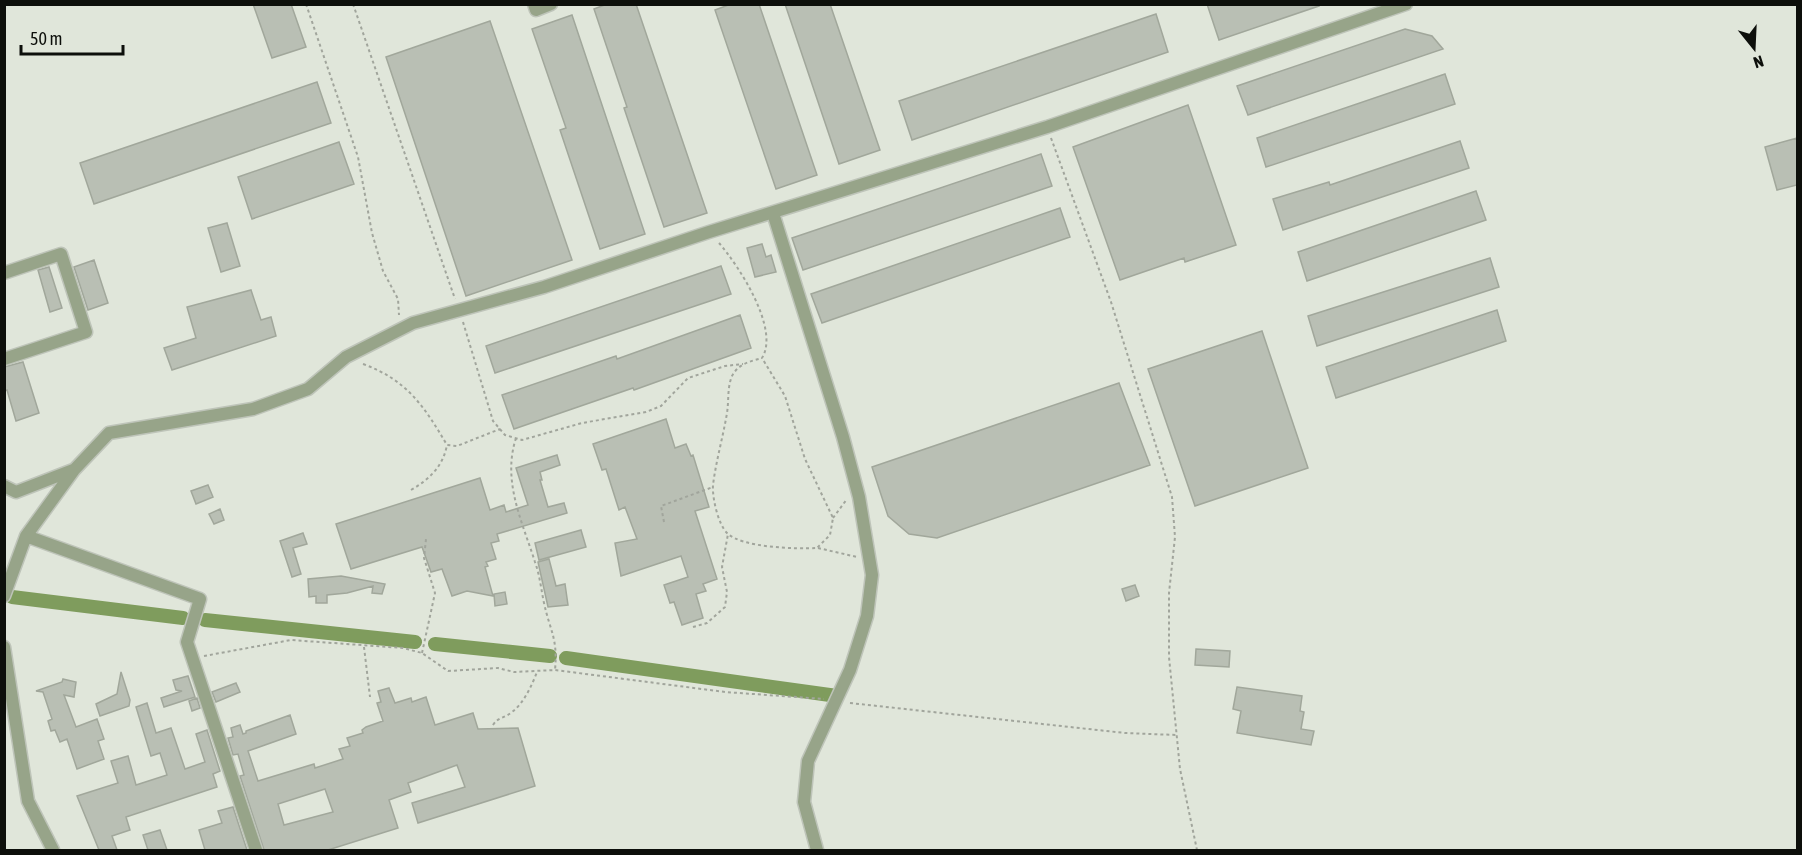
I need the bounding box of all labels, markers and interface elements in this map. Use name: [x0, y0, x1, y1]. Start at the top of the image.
scale bar: [21, 18, 123, 56]
north arrow: [1724, 18, 1784, 78]
text: 50 m: [30, 28, 62, 49]
text: N: [1751, 52, 1766, 72]

